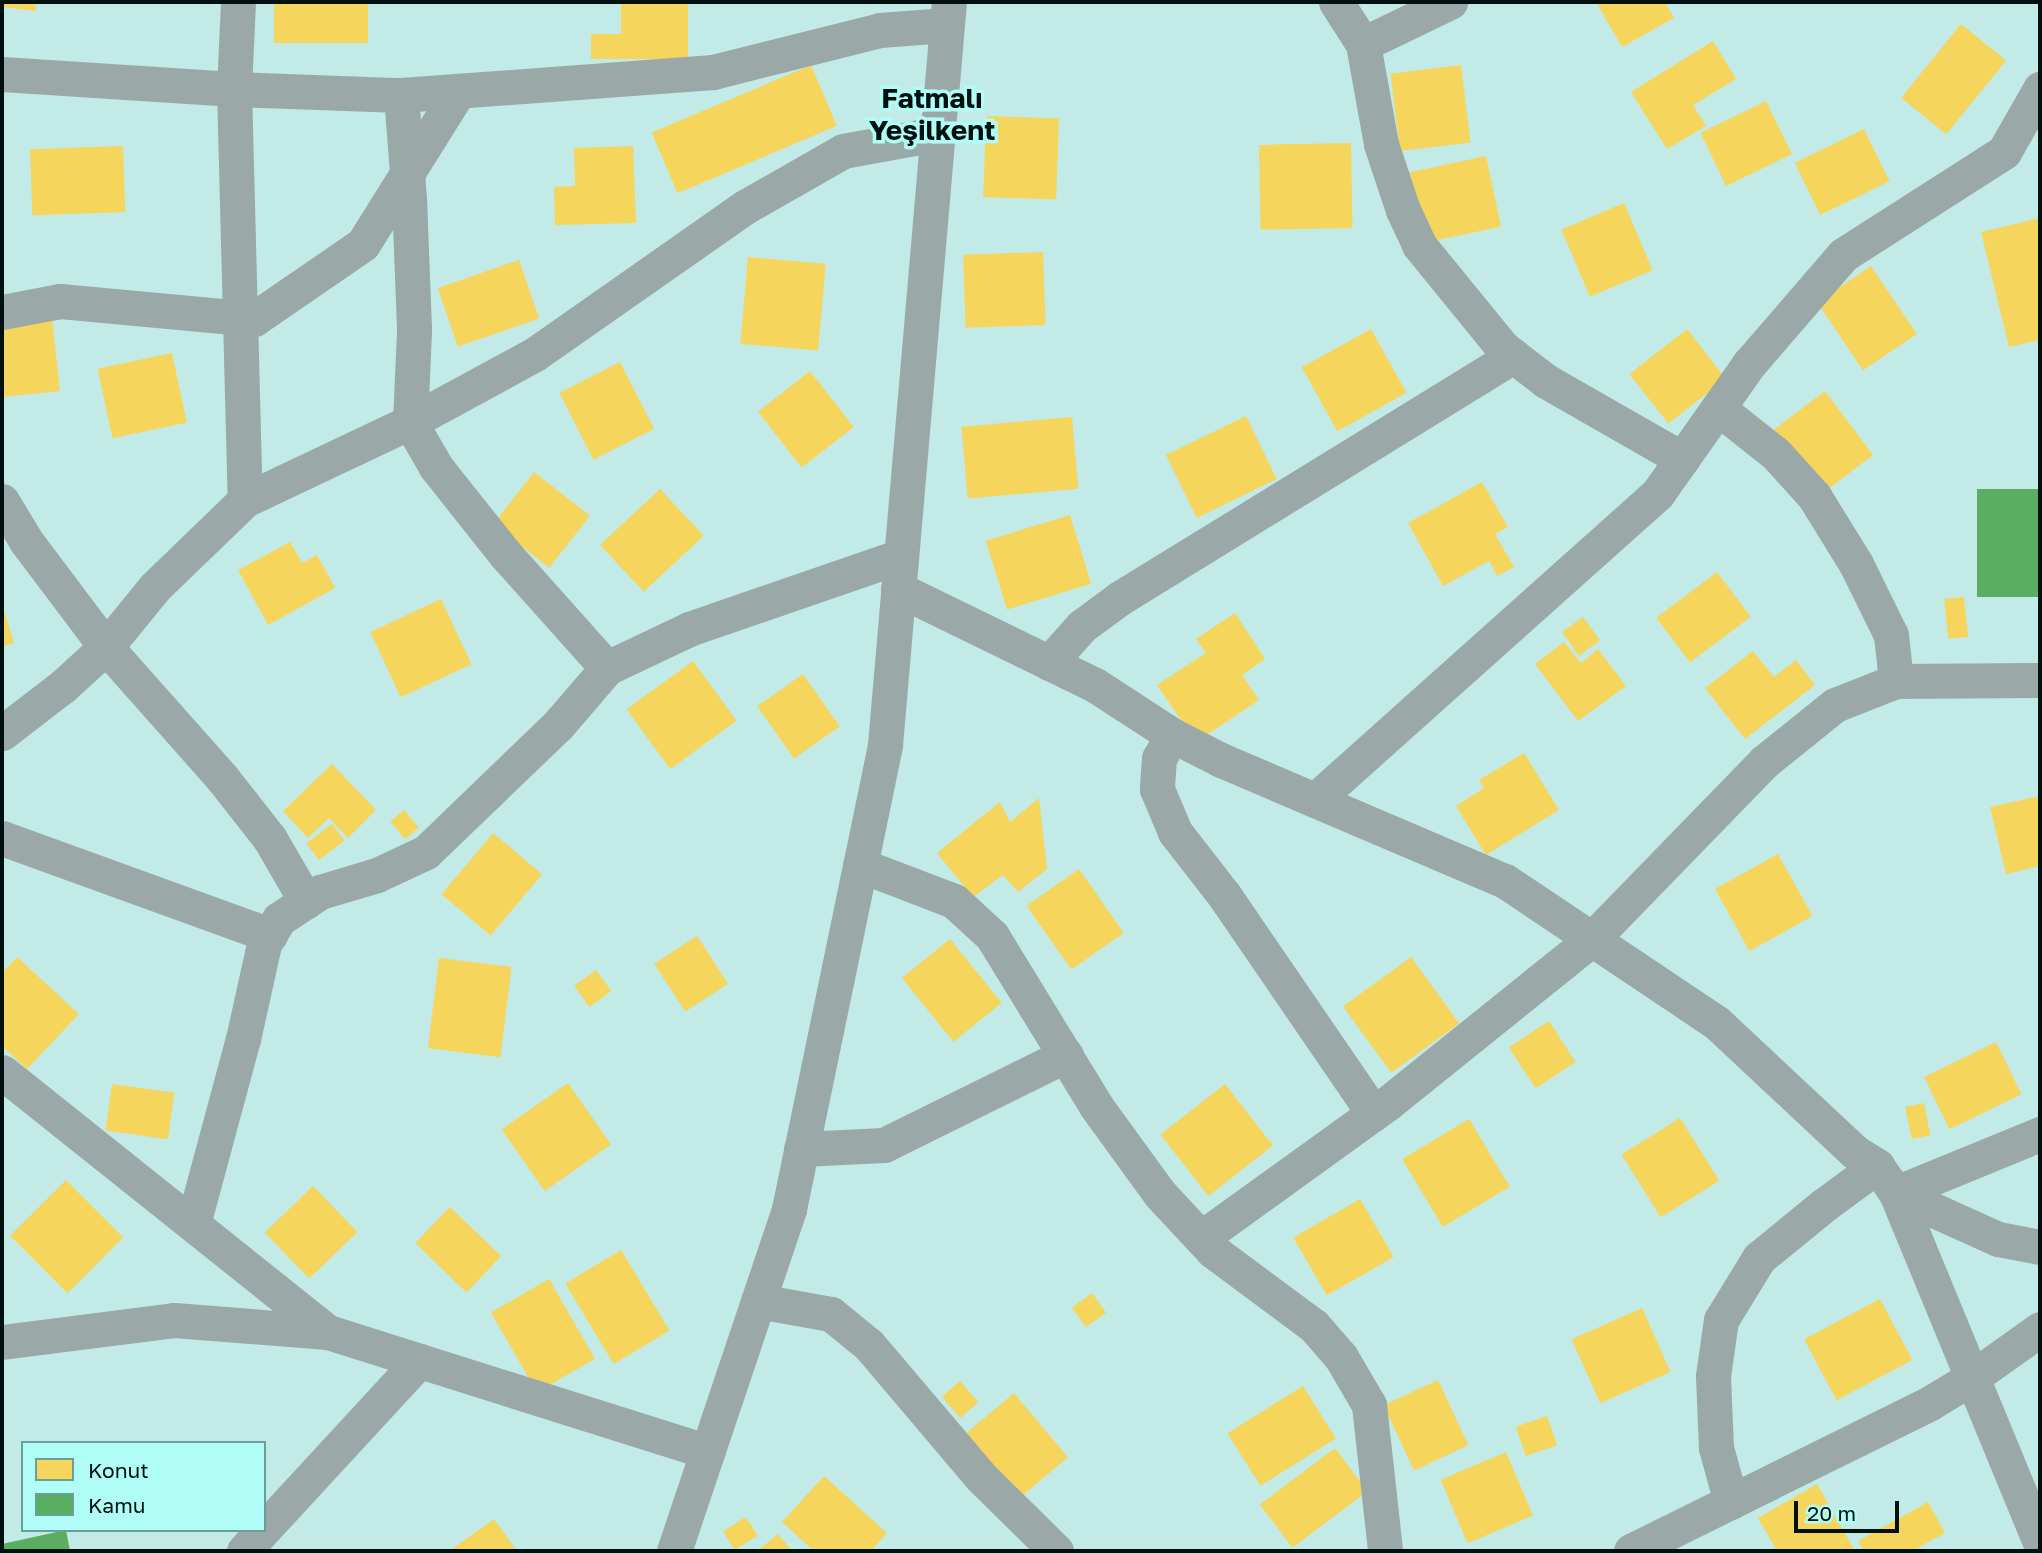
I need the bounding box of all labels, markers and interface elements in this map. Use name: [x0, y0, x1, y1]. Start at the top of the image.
district label: Fatmalı Yeşilkent: [869, 81, 995, 147]
legend: [21, 1441, 266, 1532]
text: Konut: [88, 1457, 149, 1483]
scale bar: [1797, 1486, 1902, 1530]
text: Kamu: [88, 1492, 145, 1518]
text: 20 m: [1807, 1500, 1856, 1526]

